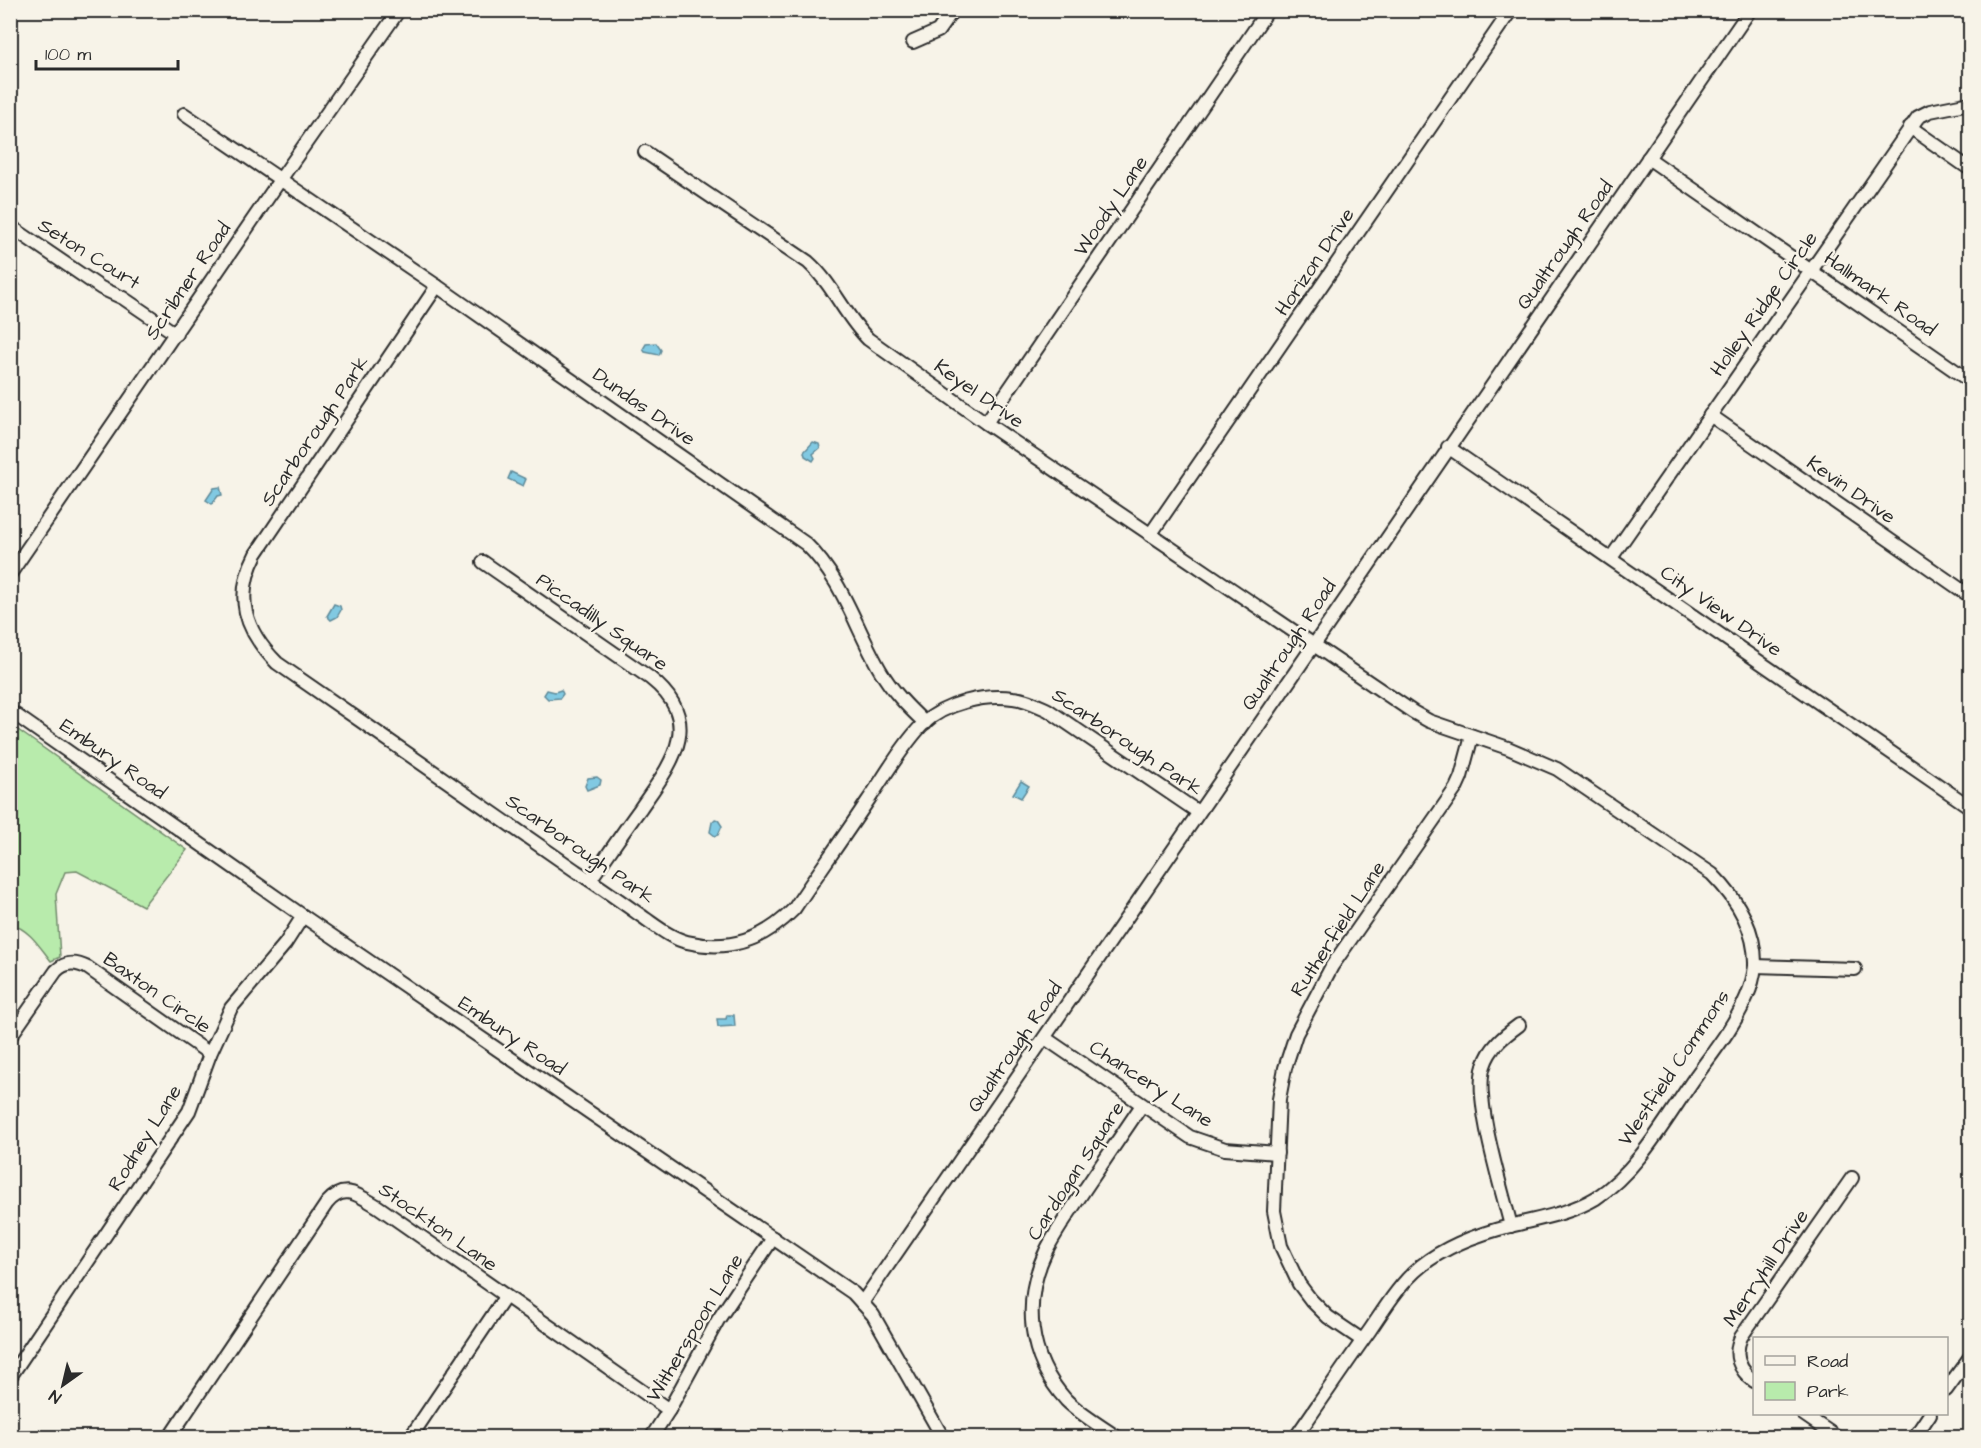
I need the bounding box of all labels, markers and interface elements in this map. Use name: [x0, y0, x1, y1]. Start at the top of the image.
scale bar: [36, 33, 178, 71]
text: 100 m: [45, 42, 91, 67]
street label: Woody Lane: [1067, 150, 1156, 262]
street label: Qualtrough Road: [1510, 175, 1621, 316]
street label: Horizon Drive: [1268, 202, 1362, 322]
street label: Seton Court: [33, 211, 145, 297]
street label: Scribner Road: [138, 217, 238, 345]
street label: Holley Ridge Circle: [1703, 226, 1825, 383]
street label: Hallmark Road: [1818, 245, 1942, 343]
street label: Scarborough Park: [254, 350, 377, 512]
street label: Keyel Drive: [928, 353, 1030, 436]
street label: Dundas Drive: [587, 361, 701, 453]
street label: Kevin Drive: [1801, 449, 1901, 531]
street label: City View Drive: [1654, 559, 1788, 664]
street label: Piccadilly Square: [530, 566, 674, 679]
street label: Qualtrough Road: [1235, 574, 1344, 717]
street label: Scarborough Park: [1046, 681, 1208, 804]
street label: Embury Road: [53, 712, 172, 807]
street label: Scarborough Park: [499, 787, 660, 912]
street label: Rutherfield Lane: [1284, 856, 1392, 1002]
street label: Baxton Circle: [97, 945, 217, 1041]
street label: Qualtrough Road: [961, 976, 1070, 1119]
street label: Westfield Commons: [1611, 984, 1737, 1152]
street label: Embury Road: [452, 990, 572, 1083]
street label: Chancery Lane: [1083, 1033, 1219, 1136]
street label: Rodney Lane: [101, 1079, 190, 1197]
street label: Cardogan Square: [1021, 1096, 1132, 1247]
street label: Stockton Lane: [373, 1176, 503, 1279]
street label: Merryhill Drive: [1716, 1204, 1817, 1333]
street label: Witherspoon Lane: [640, 1249, 750, 1407]
legend: [1753, 1337, 1948, 1415]
text: Road: [1807, 1349, 1848, 1374]
north arrow: [33, 1355, 93, 1415]
text: Park: [1807, 1379, 1849, 1404]
text: N: [45, 1385, 65, 1409]

